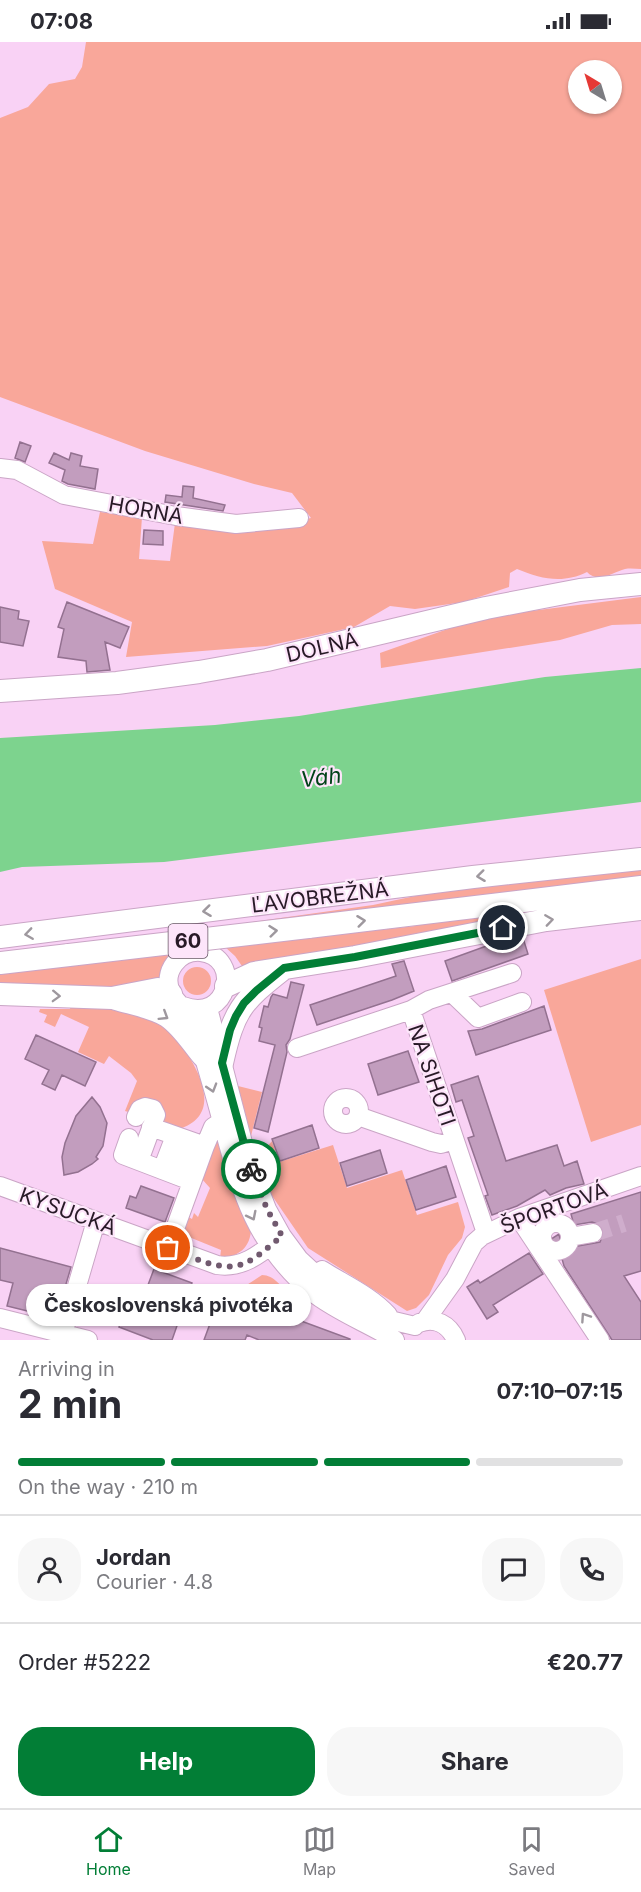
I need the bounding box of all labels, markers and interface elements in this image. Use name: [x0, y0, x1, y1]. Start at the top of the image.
text: 07:08: [30, 8, 93, 34]
north arrow: [568, 60, 622, 114]
map controls: [568, 60, 622, 114]
street label: HORNÁ: [107, 490, 186, 529]
street label: DOLNÁ: [283, 626, 361, 667]
water label: Váh: [299, 762, 343, 792]
one-way arrow: [476, 869, 486, 882]
street label: ĽAVOBREŽNÁ: [250, 875, 390, 918]
pin: [477, 902, 528, 953]
one-way arrow: [203, 905, 212, 917]
icon: home: [486, 911, 519, 944]
one-way arrow: [356, 915, 366, 928]
one-way arrow: [544, 915, 553, 927]
road number: 60: [168, 924, 207, 958]
one-way arrow: [268, 925, 278, 938]
one-way arrow: [24, 927, 33, 939]
one-way arrow: [52, 989, 61, 1002]
one-way arrow: [158, 1009, 169, 1020]
street label: NA SIHOTI: [403, 1021, 461, 1129]
one-way arrow: [205, 1082, 217, 1093]
courier: [221, 1139, 281, 1199]
icon: bike: [235, 1153, 268, 1186]
street label: ŠPORTOVÁ: [497, 1176, 611, 1239]
street label: KYSUCKÁ: [16, 1181, 120, 1240]
one-way arrow: [245, 1210, 257, 1221]
pin: [142, 1222, 193, 1273]
icon: bag: [151, 1231, 184, 1264]
callout: Československá pivotéka: [26, 1284, 310, 1326]
text: Československá pivotéka: [44, 1293, 293, 1317]
one-way arrow: [581, 1312, 592, 1323]
text: Arriving in: [18, 1357, 115, 1381]
text: 07:10–07:15: [497, 1378, 623, 1404]
text: 2 min: [18, 1380, 122, 1427]
text: On the way · 210 m: [18, 1475, 198, 1499]
button: person: [18, 1538, 81, 1601]
button: chat: [482, 1538, 545, 1601]
button: phone: [560, 1538, 623, 1601]
text: Jordan: [96, 1544, 171, 1570]
text: Courier · 4.8: [96, 1570, 213, 1594]
text: Order #5222: [18, 1649, 151, 1675]
text: €20.77: [547, 1649, 623, 1675]
button: Help: [18, 1727, 315, 1796]
button: Share: [327, 1727, 623, 1796]
tab: Home: [86, 1823, 131, 1879]
tab: Map: [303, 1823, 336, 1879]
tab: Saved: [508, 1823, 555, 1879]

